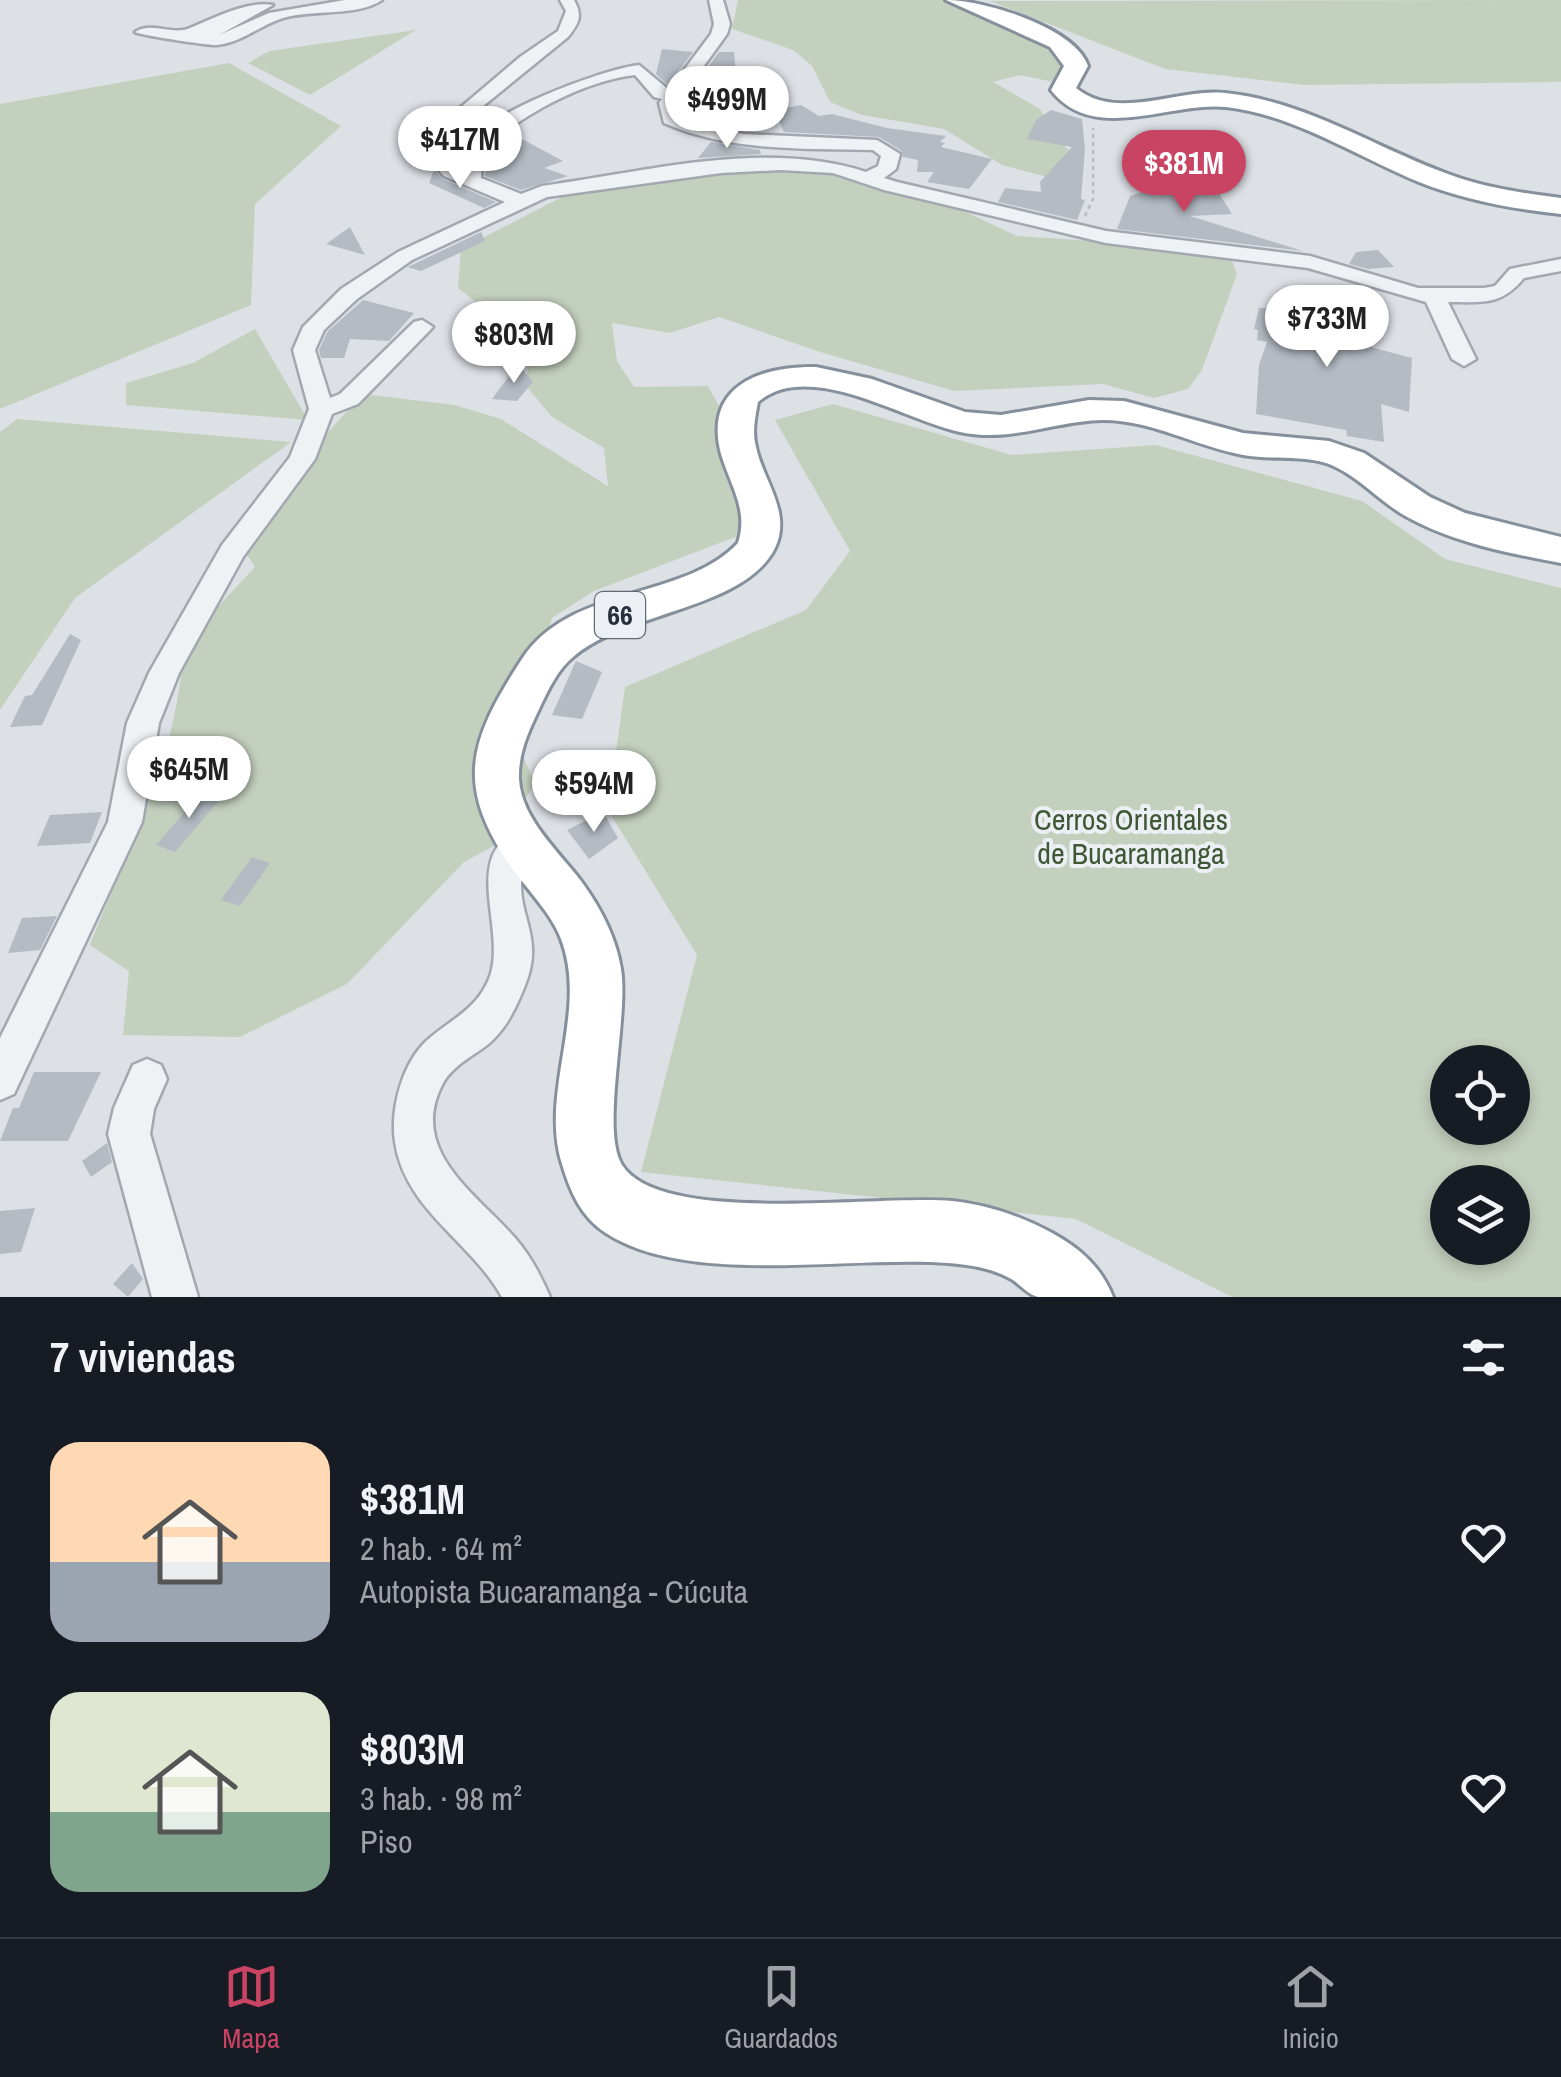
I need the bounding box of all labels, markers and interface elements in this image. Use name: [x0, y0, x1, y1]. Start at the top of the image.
pin: $499M: [657, 66, 797, 151]
text: $499M: [687, 77, 767, 120]
pin: $417M: [390, 106, 530, 191]
text: $417M: [420, 117, 500, 160]
pin: $381M: [1114, 130, 1254, 215]
text: $381M: [1144, 141, 1224, 184]
pin: $733M: [1257, 285, 1397, 370]
text: $733M: [1287, 296, 1367, 339]
pin: $803M: [444, 301, 584, 386]
text: $803M: [474, 312, 554, 355]
road number: 66: [595, 592, 645, 638]
pin: $645M: [119, 736, 259, 821]
text: $645M: [149, 747, 229, 790]
pin: $594M: [524, 750, 664, 835]
text: $594M: [554, 761, 634, 804]
park label: Cerros Orientales de Bucaramanga: [1034, 799, 1228, 873]
map controls: [1430, 1045, 1530, 1265]
button: locate: [1430, 1045, 1530, 1145]
button: layers: [1430, 1165, 1530, 1265]
text: 7 viviendas: [50, 1329, 236, 1385]
icon: filters: [1456, 1330, 1511, 1385]
text: $381M: [360, 1471, 465, 1527]
icon: home: [130, 1482, 250, 1602]
icon: heart: [1456, 1515, 1511, 1570]
text: 2 hab. · 64 m²: [360, 1527, 522, 1570]
text: Autopista Bucaramanga - Cúcuta: [360, 1570, 748, 1613]
text: $803M: [360, 1721, 465, 1777]
icon: home: [130, 1732, 250, 1852]
icon: heart: [1456, 1765, 1511, 1820]
text: 3 hab. · 98 m²: [360, 1777, 522, 1820]
text: Piso: [360, 1820, 413, 1863]
tab: Mapa: [222, 1959, 280, 2057]
tab: Guardados: [724, 1959, 838, 2057]
tab: Inicio: [1283, 1959, 1339, 2057]

